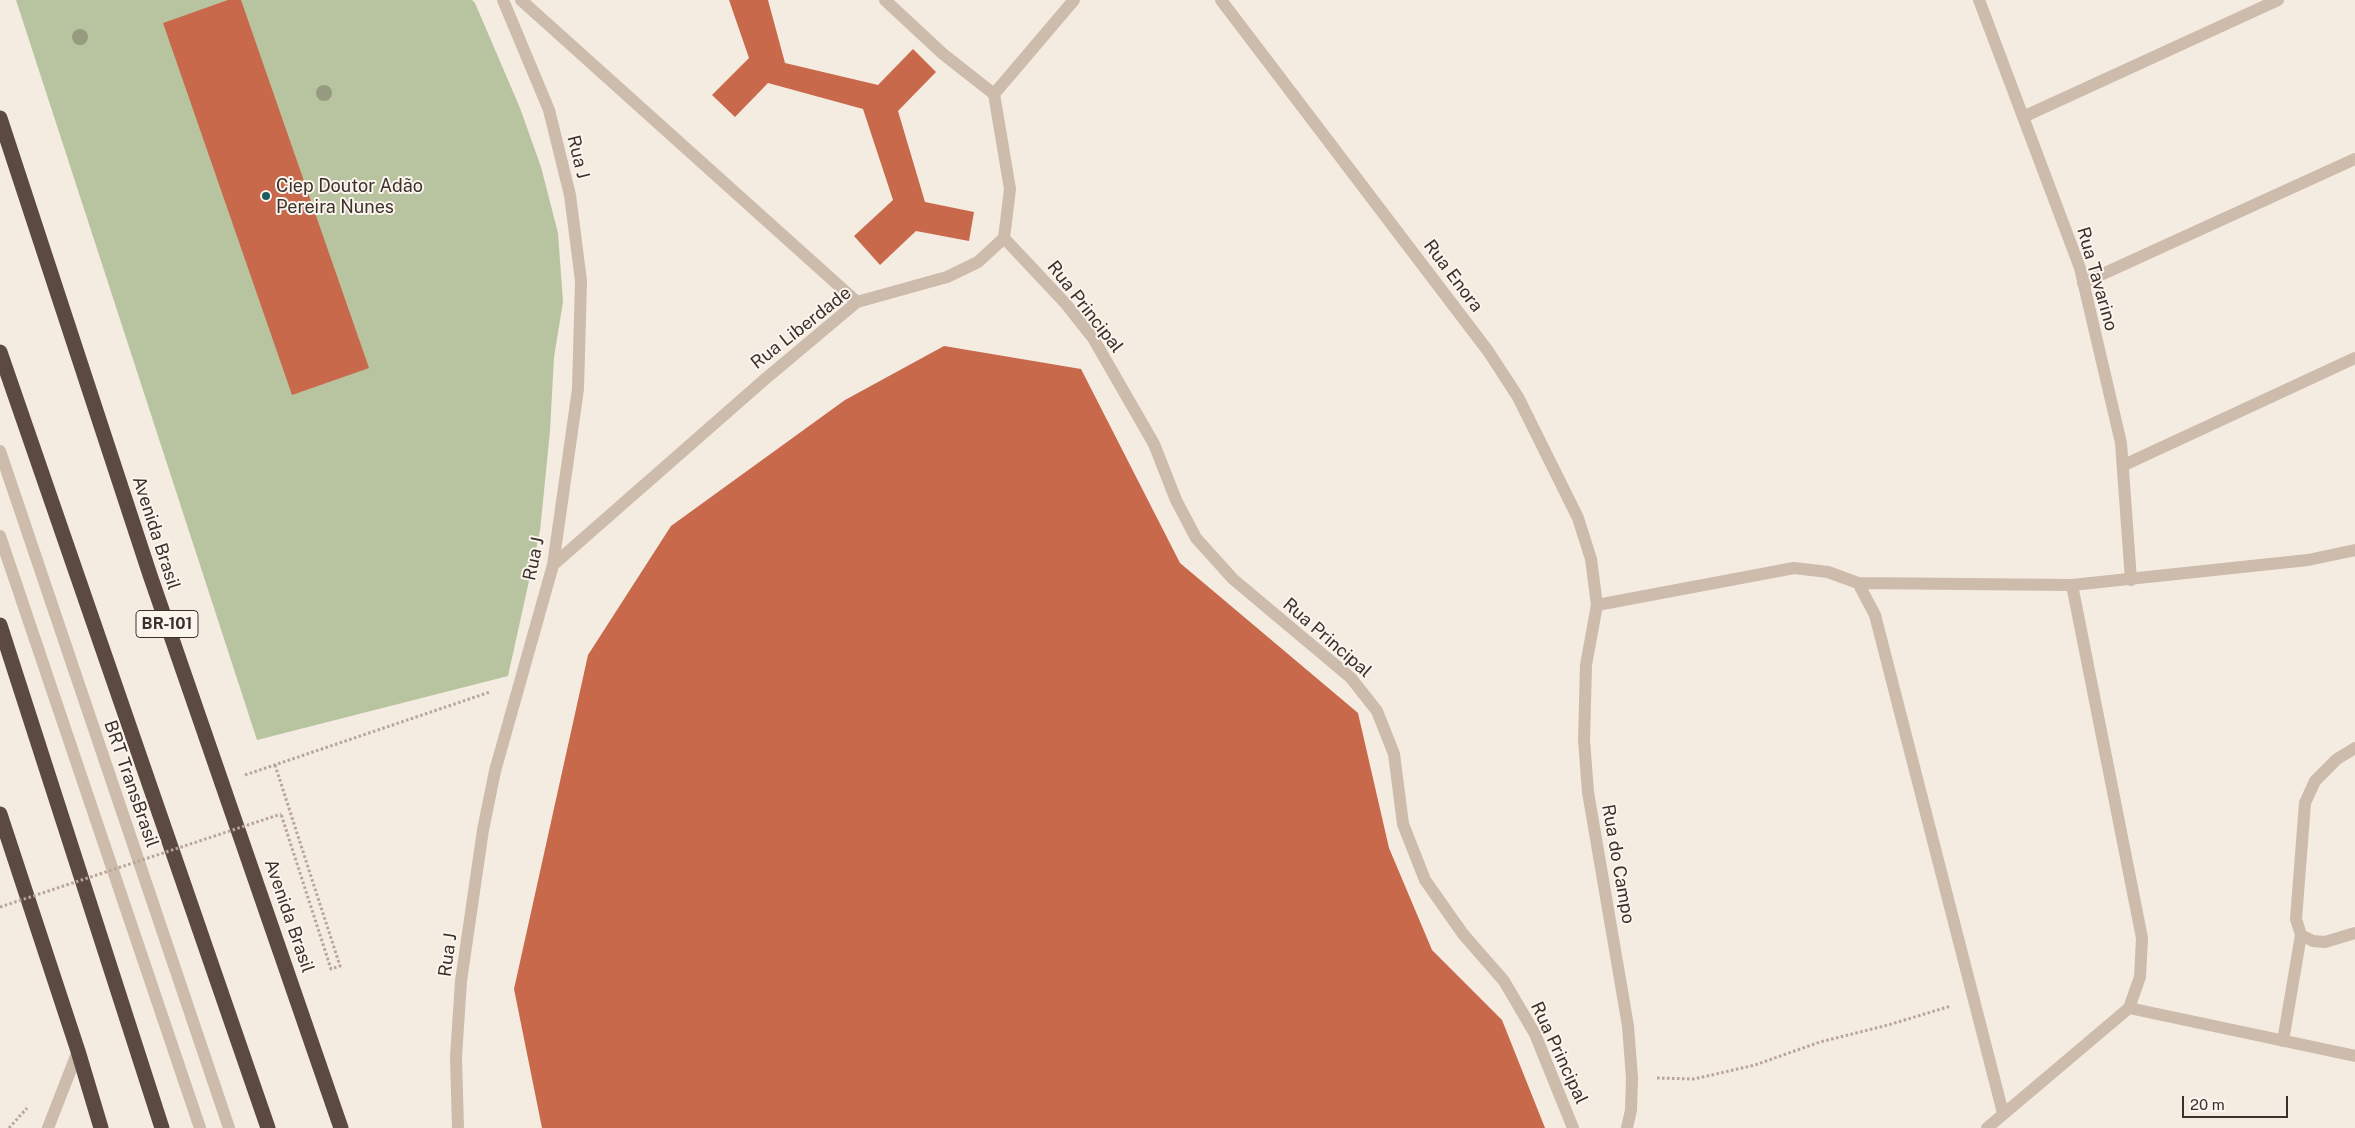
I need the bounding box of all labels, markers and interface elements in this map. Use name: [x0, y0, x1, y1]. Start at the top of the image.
street label: Rua J: [562, 133, 594, 181]
place label: Ciep Doutor Adão Pereira Nunes: [276, 175, 423, 218]
marker: Ciep Doutor Adão Pereira Nunes: [260, 190, 272, 202]
street label: Rua Tavarino: [2072, 225, 2122, 333]
street label: Rua Enora: [1419, 236, 1487, 316]
street label: Rua Principal: [1042, 257, 1128, 357]
street label: Rua Liberdade: [747, 282, 855, 374]
street label: Avenida Brasil: [127, 473, 185, 593]
street label: Rua J: [519, 535, 549, 583]
street label: Rua Principal: [1278, 594, 1376, 682]
road number: BR-101: [136, 610, 198, 638]
street label: BRT TransBrasil: [99, 718, 163, 850]
street label: Rua do Campo: [1597, 803, 1639, 925]
street label: Avenida Brasil: [260, 856, 318, 976]
street label: Rua J: [434, 932, 462, 978]
street label: Rua Principal: [1526, 998, 1592, 1108]
scale bar: [2185, 1086, 2291, 1118]
text: 20 m: [2190, 1096, 2225, 1113]

